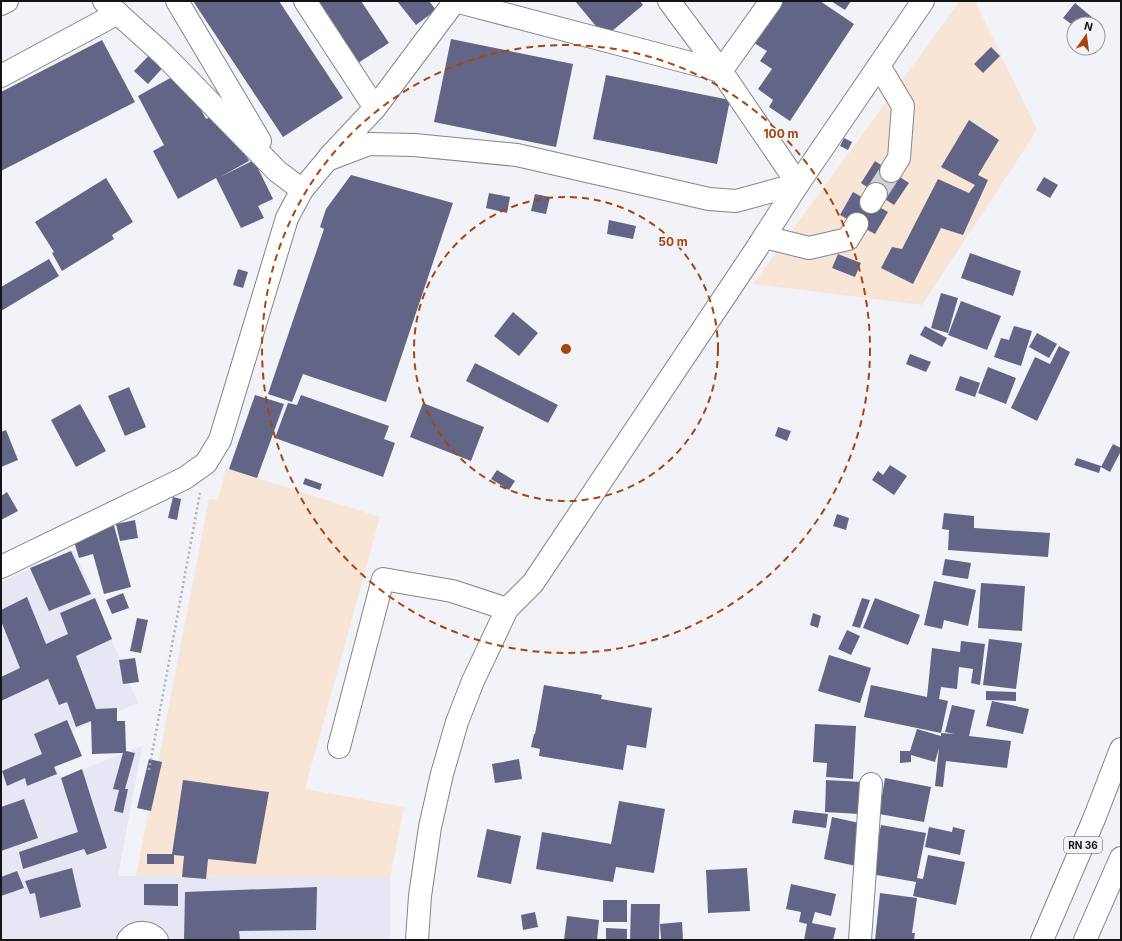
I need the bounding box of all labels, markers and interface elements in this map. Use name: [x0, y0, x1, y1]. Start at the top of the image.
north arrow: [1066, 16, 1106, 56]
text: N: [1083, 18, 1094, 34]
text: 100 m: [763, 126, 799, 141]
text: 50 m: [658, 234, 688, 249]
centre of rings: [559, 342, 573, 356]
road number: RN 36: [1064, 837, 1102, 853]

